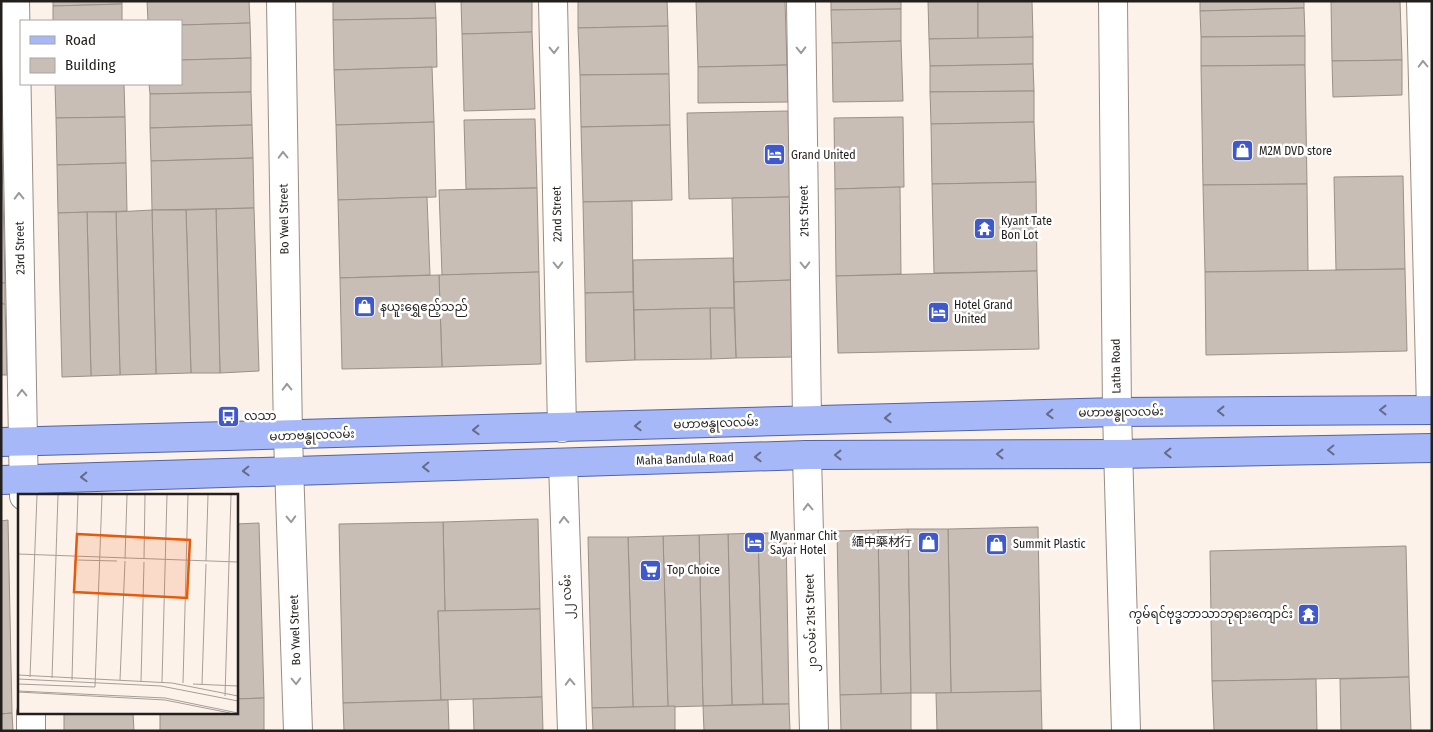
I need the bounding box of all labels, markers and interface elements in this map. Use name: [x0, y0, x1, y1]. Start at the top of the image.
legend: [20, 20, 182, 85]
text: Road: [65, 31, 96, 49]
one-way arrow: [548, 46, 559, 54]
one-way arrow: [796, 46, 807, 54]
text: Building: [65, 56, 116, 74]
one-way arrow: [1417, 60, 1428, 68]
shop icon: M2M DVD store: [1231, 139, 1255, 163]
hotel icon: Grand United: [763, 143, 787, 167]
place label: M2M DVD store: [1259, 144, 1332, 158]
place label: Grand United: [791, 148, 856, 162]
one-way arrow: [278, 150, 288, 158]
street label: Bo Ywel Street: [276, 184, 292, 254]
street label: 21st Street: [797, 185, 811, 237]
street label: 22nd Street: [550, 186, 564, 242]
one-way arrow: [13, 191, 24, 199]
place label: Kyant Tate Bon Lot: [1001, 214, 1052, 242]
temple icon: Kyant Tate Bon Lot: [973, 216, 997, 240]
street label: 23rd Street: [13, 221, 27, 275]
one-way arrow: [553, 261, 564, 269]
one-way arrow: [800, 262, 810, 269]
shop icon: နယူးရွှေဧည့်သည်: [352, 295, 376, 319]
place label: နယူးရွှေဧည့်သည်: [380, 298, 468, 317]
place label: Hotel Grand United: [954, 298, 1013, 326]
hotel icon: Hotel Grand United: [926, 300, 950, 324]
street label: Latha Road: [1109, 338, 1123, 394]
one-way arrow: [282, 383, 292, 390]
one-way arrow: [17, 389, 27, 396]
street label: မဟာဗန္ဓုလလမ်း: [1078, 402, 1164, 423]
bus stop icon: လသာ: [216, 404, 240, 428]
one-way arrow: [1379, 405, 1386, 415]
one-way arrow: [1216, 406, 1224, 416]
one-way arrow: [1046, 408, 1054, 419]
place label: လသာ: [244, 409, 277, 423]
street label: မဟာဗန္ဓုလလမ်း: [673, 413, 759, 435]
one-way arrow: [884, 413, 892, 423]
one-way arrow: [634, 420, 642, 431]
street label: မဟာဗန္ဓုလလမ်း: [269, 425, 355, 447]
one-way arrow: [471, 425, 479, 436]
one-way arrow: [1326, 445, 1334, 455]
one-way arrow: [1164, 448, 1172, 458]
one-way arrow: [996, 449, 1004, 459]
street label: Maha Bandula Road: [636, 450, 734, 468]
one-way arrow: [833, 450, 841, 460]
one-way arrow: [754, 451, 762, 462]
one-way arrow: [422, 461, 430, 472]
one-way arrow: [242, 466, 250, 477]
one-way arrow: [80, 472, 88, 483]
inset map: [18, 494, 238, 714]
one-way arrow: [803, 503, 813, 510]
one-way arrow: [286, 515, 296, 523]
one-way arrow: [559, 515, 570, 523]
place label: Myanmar Chit Sayar Hotel: [770, 529, 837, 557]
shop icon: 緬中藥材行: [916, 530, 940, 554]
hotel icon: Myanmar Chit Sayar Hotel: [742, 531, 766, 555]
shop icon: Summit Plastic: [985, 532, 1009, 556]
place label: 緬中藥材行: [852, 535, 912, 549]
place label: Summit Plastic: [1013, 537, 1086, 551]
supermarket icon: Top Choice: [639, 558, 663, 582]
place label: Top Choice: [667, 563, 720, 577]
street label: ၂၂ လမ်း: [557, 574, 578, 620]
street label: ၂၁ လမ်း 21st Street: [800, 574, 823, 672]
street label: Bo Ywel Street: [287, 594, 303, 666]
temple icon: ကွမ်ရင်ဗုဒ္ဓဘာသာဘုရားကျောင်း: [1297, 602, 1321, 626]
place label: ကွမ်ရင်ဗုဒ္ဓဘာသာဘုရားကျောင်း: [1129, 605, 1293, 624]
one-way arrow: [291, 677, 302, 685]
one-way arrow: [565, 678, 575, 686]

